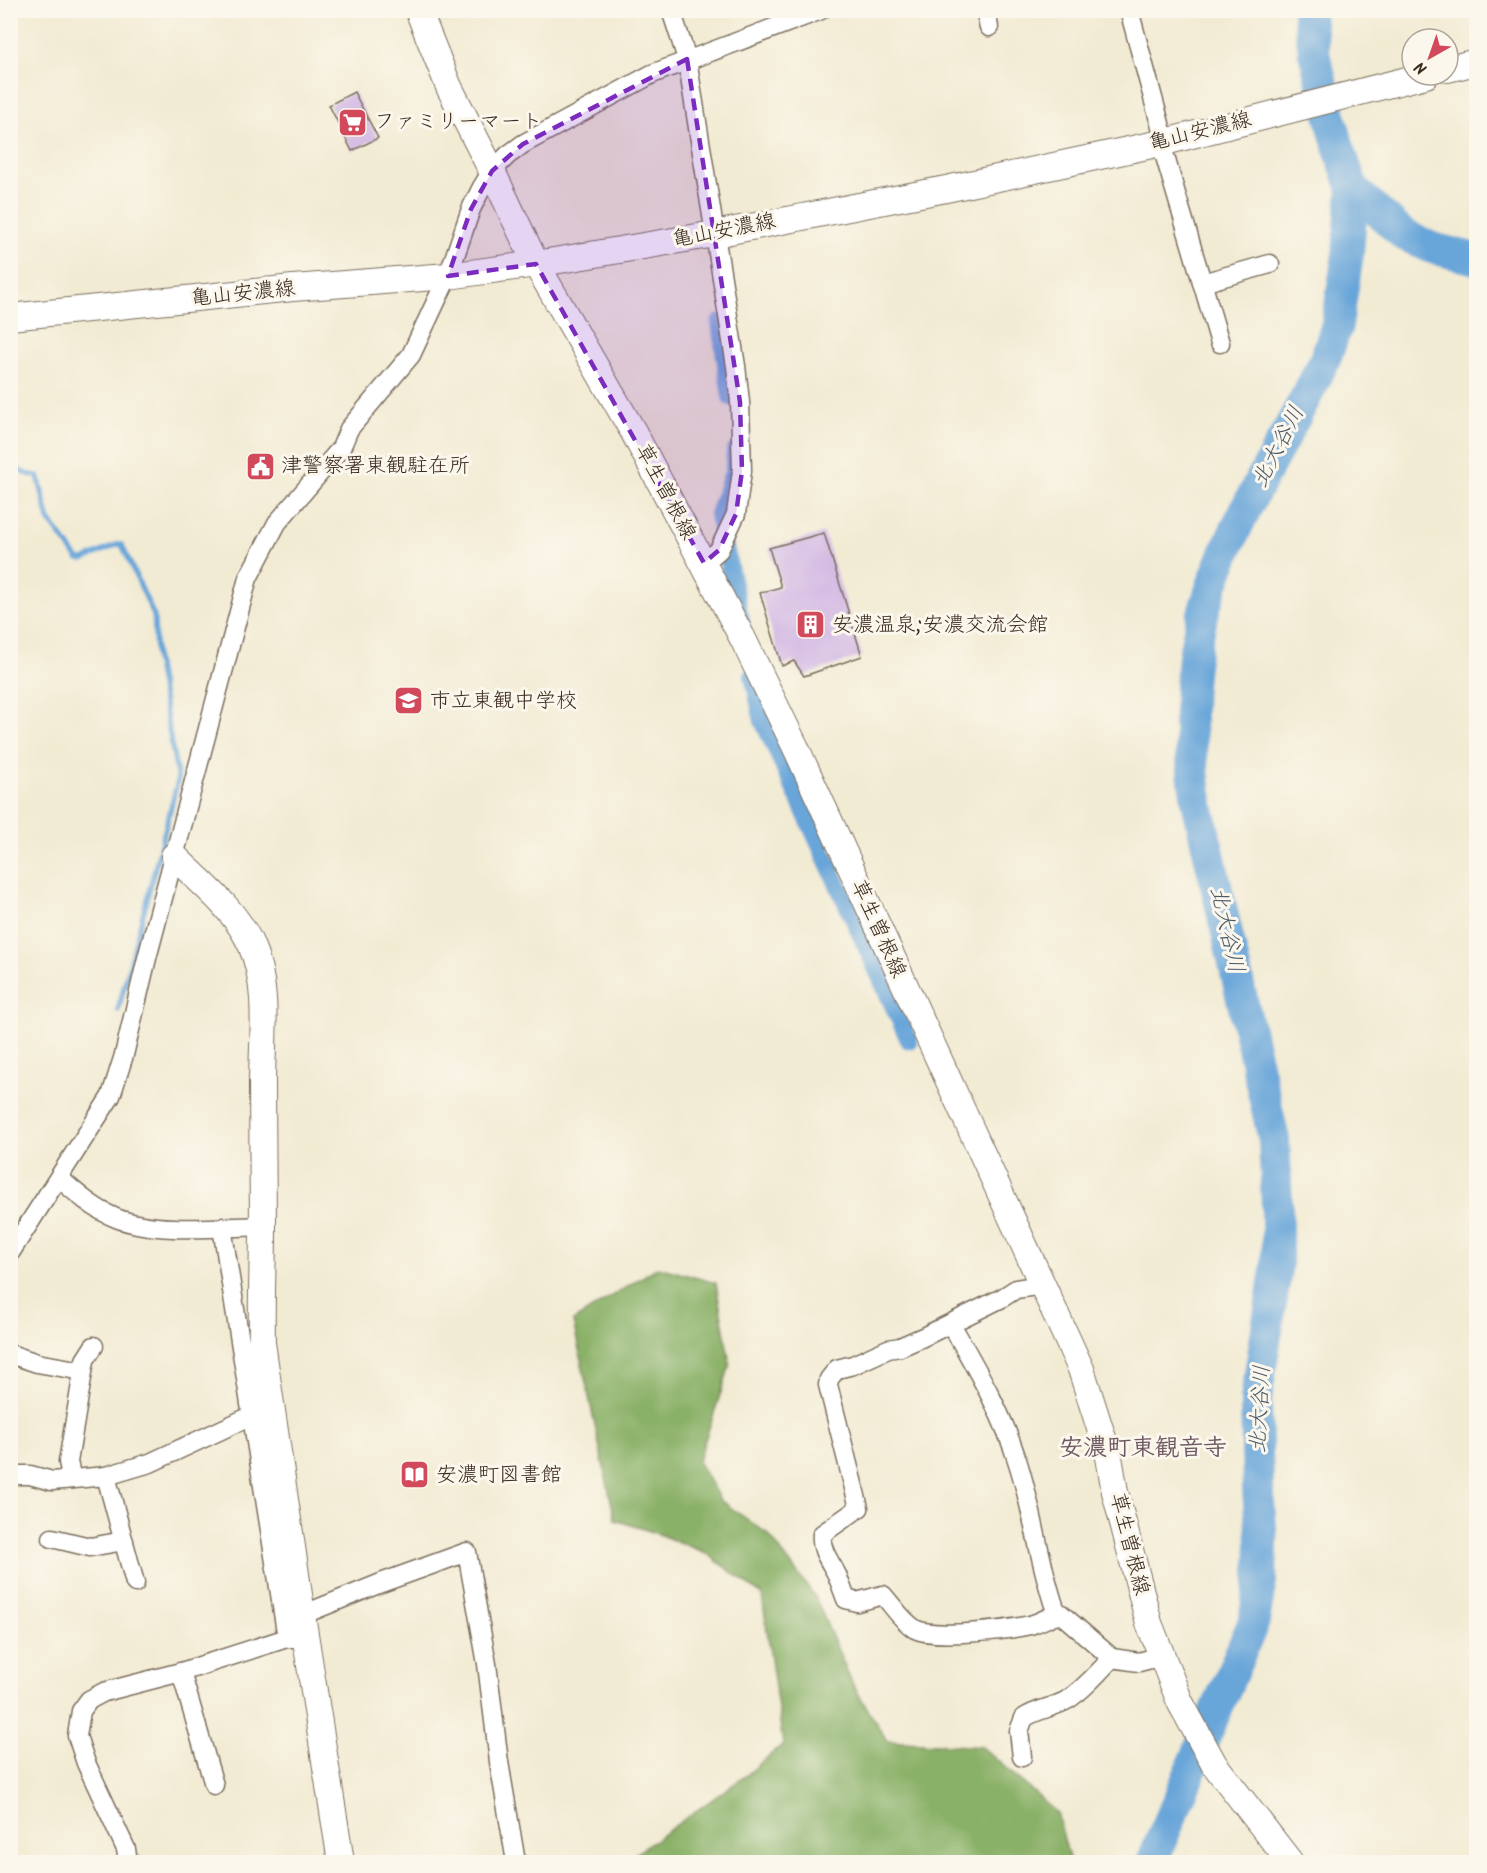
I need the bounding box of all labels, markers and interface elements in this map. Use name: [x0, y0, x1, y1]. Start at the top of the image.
north arrow: [1400, 27, 1460, 87]
text: N: [1409, 55, 1433, 80]
street label: 亀山安濃線: [1145, 103, 1255, 161]
supermarket icon: ファミリーマート: [337, 106, 369, 138]
place label: ファミリーマート: [374, 106, 542, 139]
street label: 亀山安濃線: [669, 205, 779, 257]
street label: 亀山安濃線: [189, 272, 297, 316]
water label: 北大谷川: [1243, 400, 1315, 494]
street label: 草生曽根線: [626, 438, 704, 546]
public building icon: 津警察署東観駐在所: [244, 450, 276, 482]
place label: 津警察署東観駐在所: [281, 450, 470, 483]
building icon: 安濃温泉;安濃交流会館: [795, 609, 827, 641]
place label: 安濃温泉;安濃交流会館: [832, 609, 1048, 642]
school or university icon: 市立東観中学校: [393, 685, 425, 717]
place label: 市立東観中学校: [430, 685, 577, 718]
street label: 草生曽根線: [842, 874, 914, 984]
water label: 北大谷川: [1199, 883, 1253, 977]
water label: 北大谷川: [1241, 1364, 1281, 1454]
district label: 安濃町東観音寺: [1059, 1429, 1227, 1468]
library icon: 安濃町図書館: [399, 1459, 431, 1491]
place label: 安濃町図書館: [436, 1459, 562, 1492]
street label: 草生曽根線: [1100, 1489, 1158, 1599]

